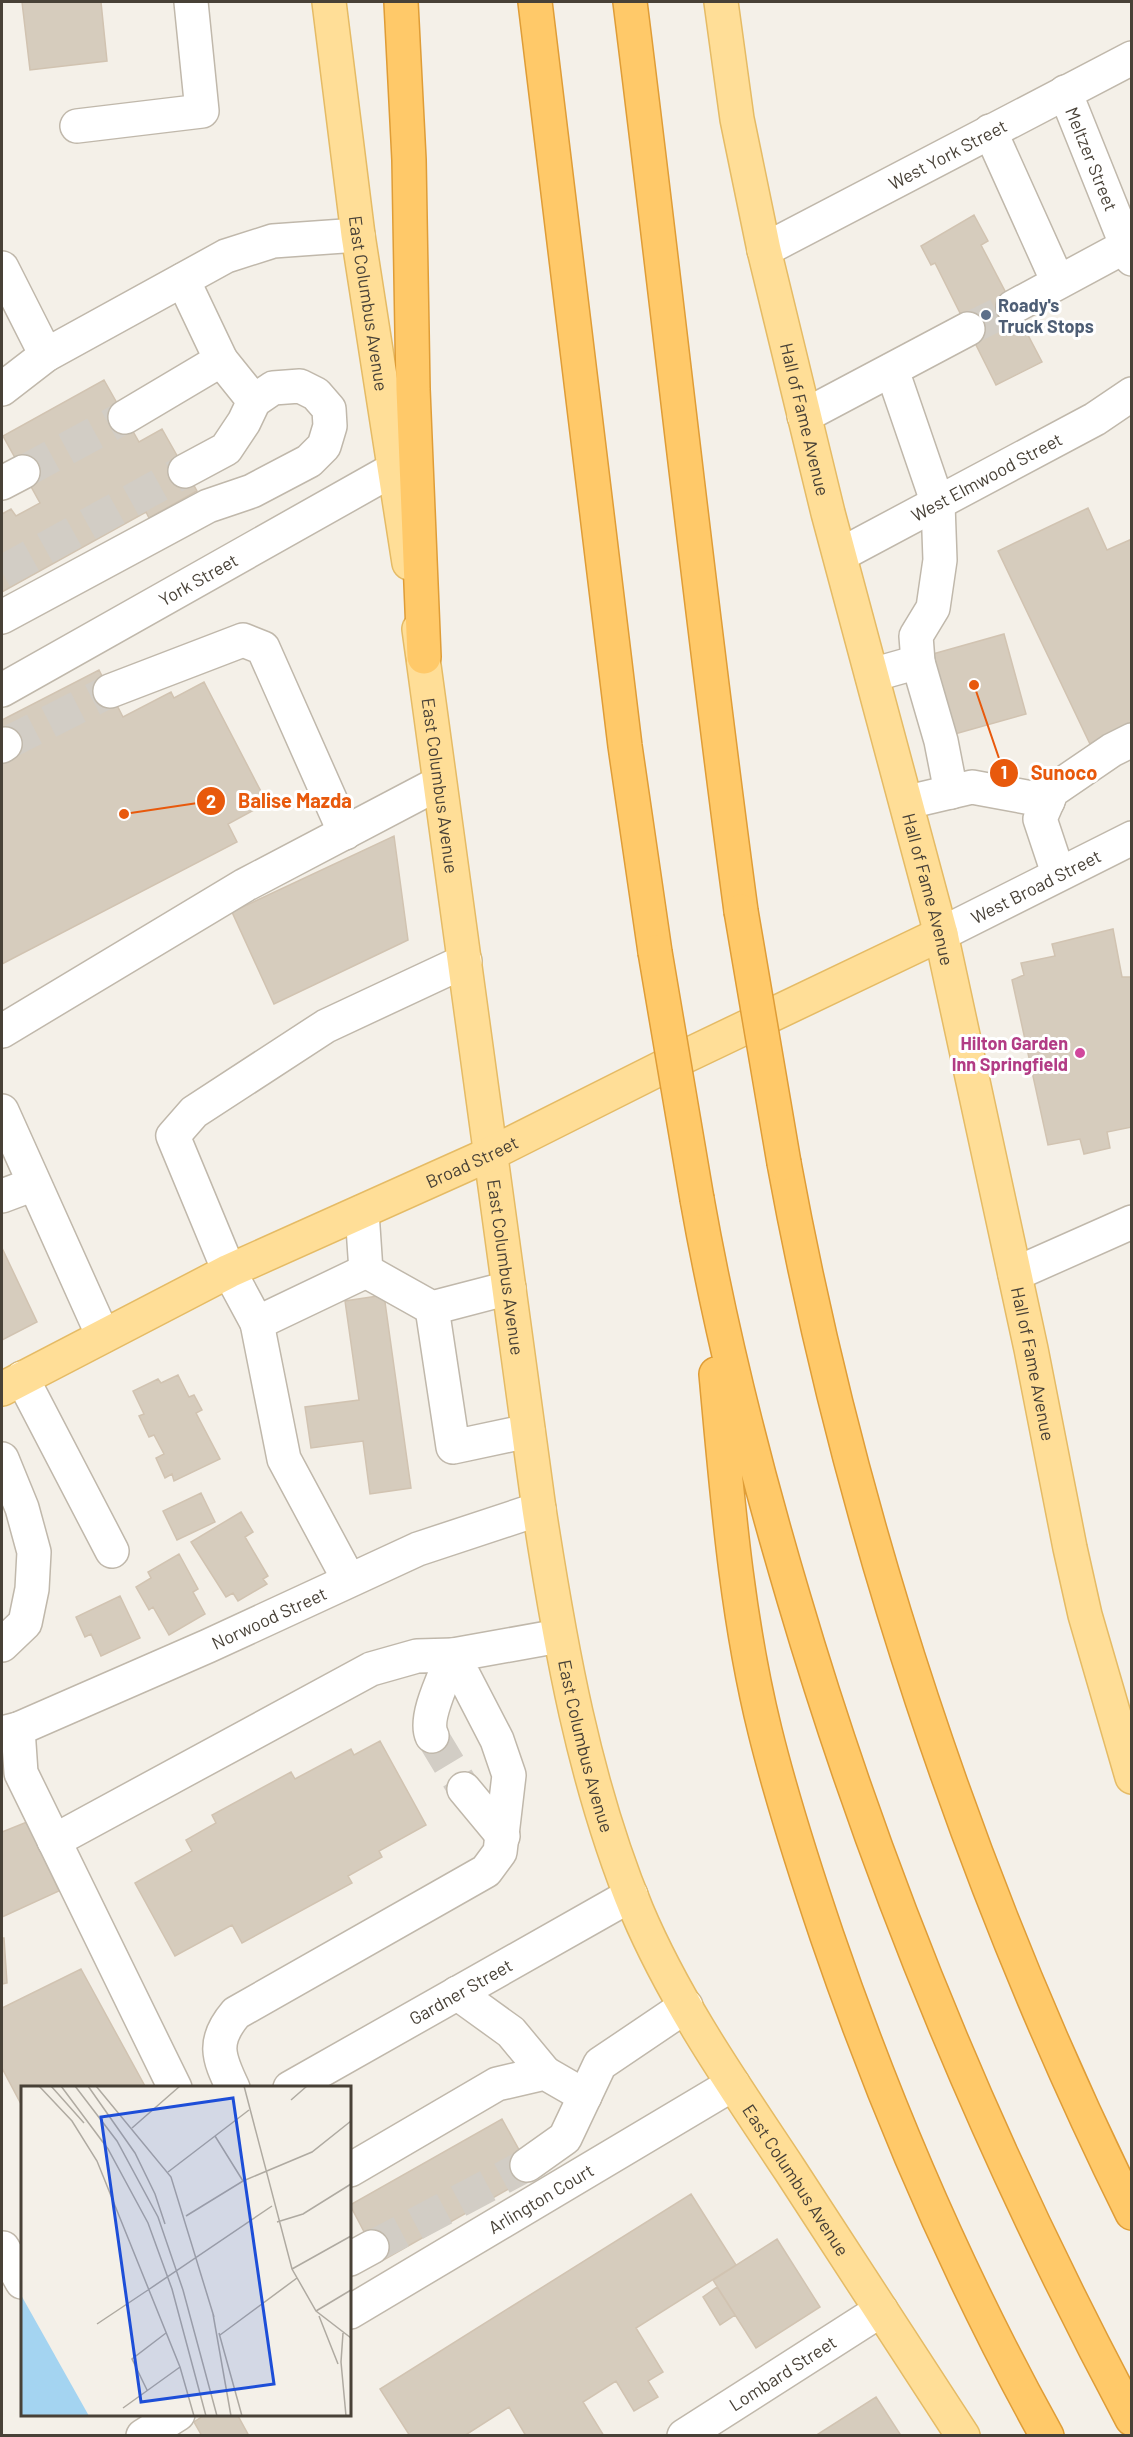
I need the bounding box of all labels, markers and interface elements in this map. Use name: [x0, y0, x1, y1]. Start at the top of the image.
street label: Meltzer Street: [1061, 104, 1123, 214]
street label: West York Street: [885, 114, 1010, 194]
street label: East Columbus Avenue: [345, 214, 393, 393]
place label: Roady's Truck Stops: [998, 294, 1094, 337]
marker: Roady's Truck Stops: [979, 308, 993, 322]
street label: Hall of Fame Avenue: [776, 340, 834, 498]
street label: West Elmwood Street: [907, 428, 1066, 526]
street label: York Street: [155, 548, 241, 611]
street label: East Columbus Avenue: [417, 696, 463, 875]
callout: Sunoco: [989, 754, 1110, 792]
text: Sunoco: [1031, 760, 1097, 784]
text: 1: [1001, 761, 1007, 783]
callout: Balise Mazda: [196, 782, 364, 820]
text: Balise Mazda: [238, 788, 352, 812]
text: 2: [206, 790, 216, 812]
street label: Hall of Fame Avenue: [898, 811, 959, 968]
street label: West Broad Street: [967, 845, 1104, 928]
place label: Hilton Garden Inn Springfield: [952, 1032, 1068, 1075]
marker: Hilton Garden Inn Springfield: [1073, 1046, 1087, 1060]
street label: Broad Street: [422, 1131, 522, 1192]
street label: East Columbus Avenue: [483, 1178, 529, 1356]
street label: Hall of Fame Avenue: [1007, 1285, 1060, 1443]
street label: Norwood Street: [208, 1582, 330, 1654]
street label: East Columbus Avenue: [554, 1658, 619, 1835]
street label: Gardner Street: [405, 1954, 516, 2029]
inset map: [21, 2086, 351, 2416]
street label: East Columbus Avenue: [738, 2100, 854, 2260]
street label: Arlington Court: [484, 2159, 597, 2238]
street label: Lombard Street: [725, 2331, 840, 2415]

